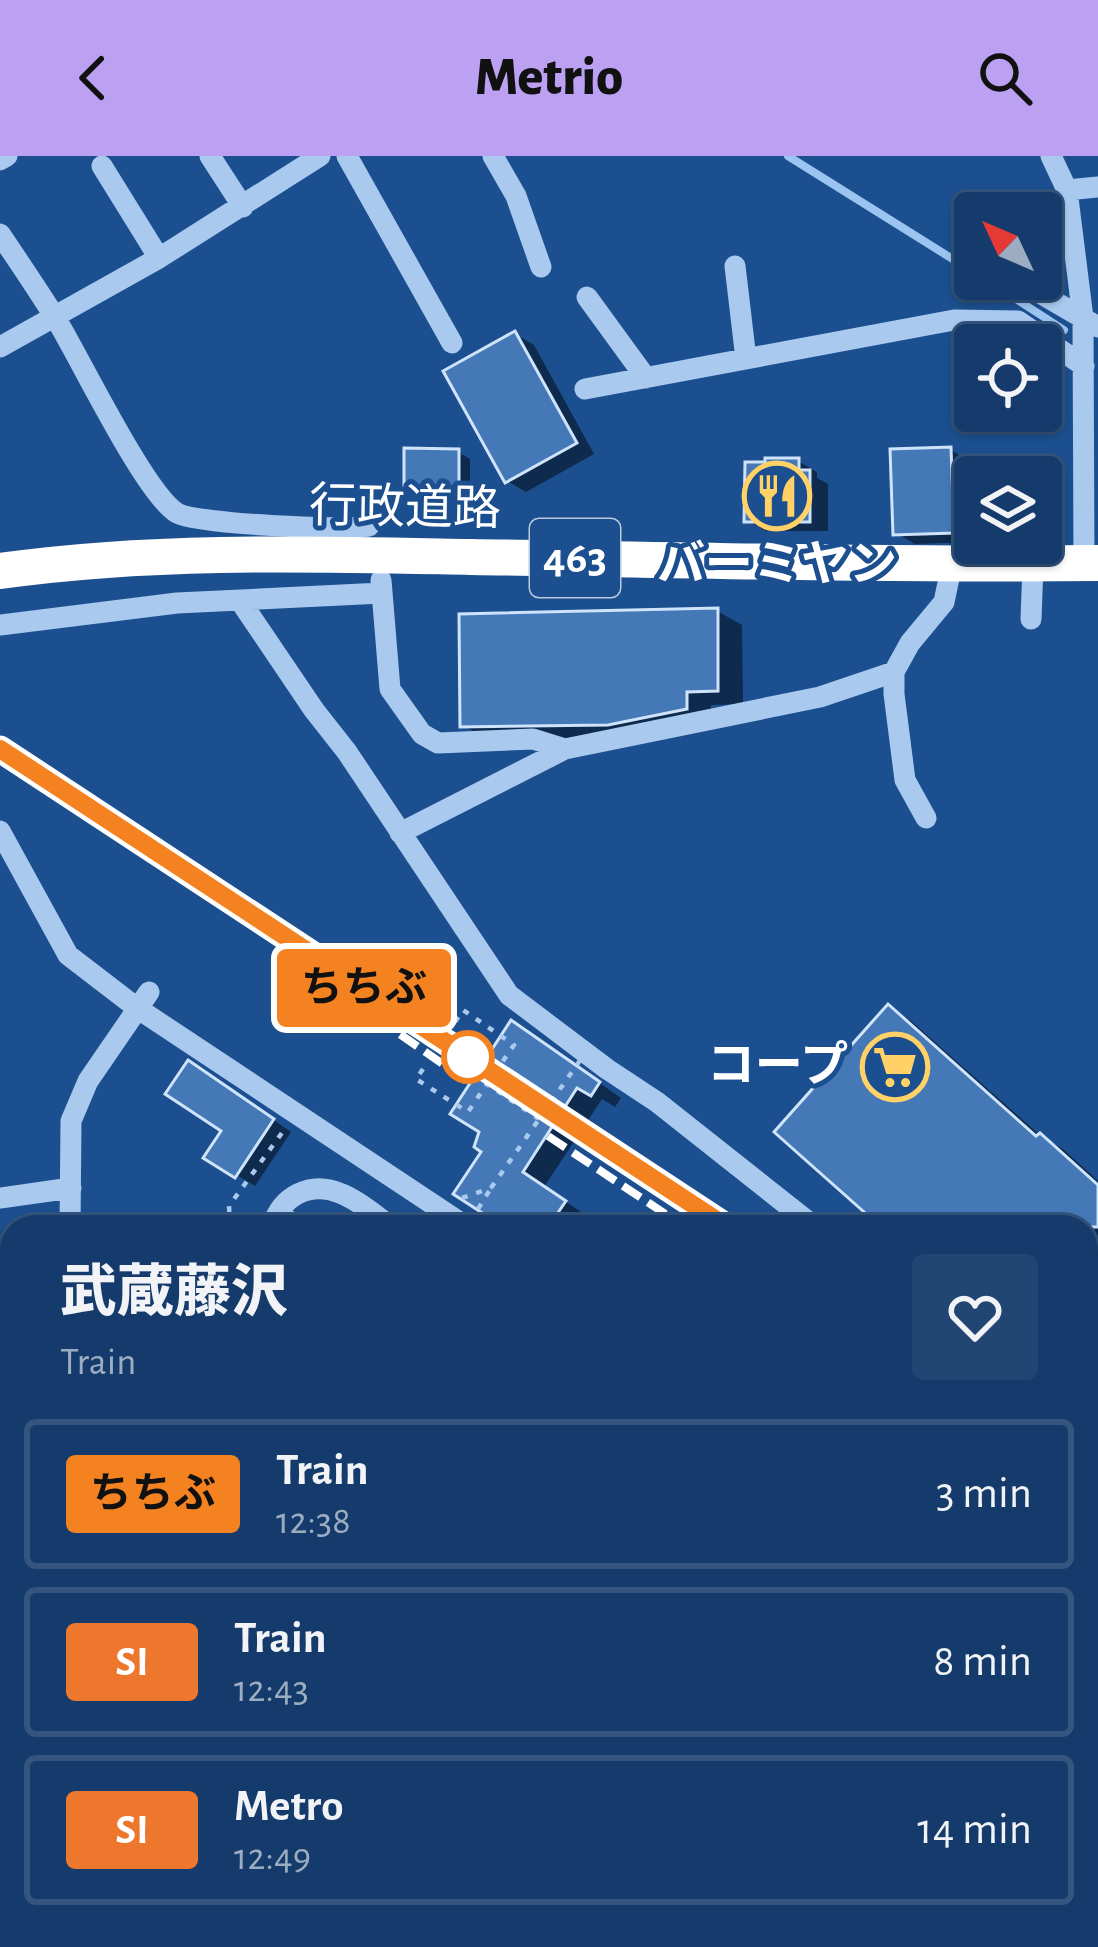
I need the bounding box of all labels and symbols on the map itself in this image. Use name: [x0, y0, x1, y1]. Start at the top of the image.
north arrow: [954, 192, 1062, 300]
restaurant icon: バーミヤン: [742, 461, 812, 531]
street label: 行政道路: [309, 480, 501, 535]
road number: 463: [530, 519, 620, 597]
place label: バーミヤン: [657, 539, 897, 590]
line badge: ちちぶ: [295, 949, 433, 1027]
unlabelled marker: [443, 1032, 493, 1082]
supermarket icon: コープ: [860, 1032, 930, 1102]
place label: コープ: [707, 1040, 848, 1091]

